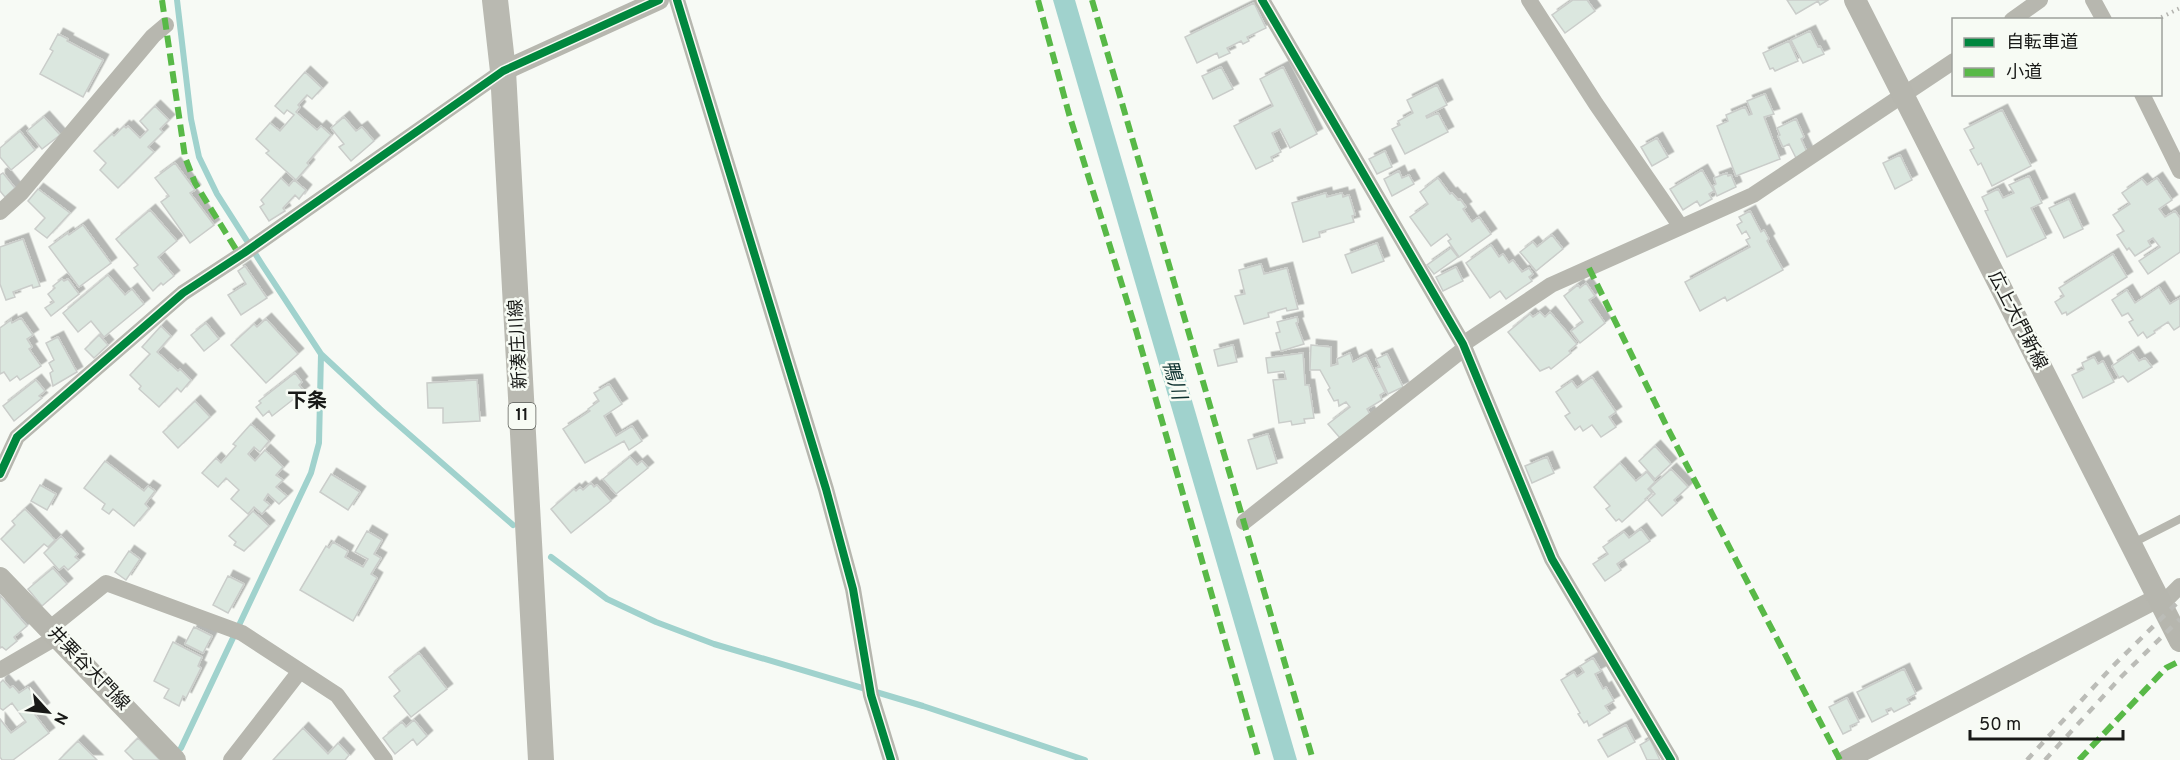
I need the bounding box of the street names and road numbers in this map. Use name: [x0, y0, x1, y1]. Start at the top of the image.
street label: 広上大門新線: [1982, 268, 2052, 374]
street label: 新湊庄川線: [505, 298, 533, 390]
road number: 11: [508, 403, 536, 429]
street label: 井栗谷大門線: [42, 622, 134, 716]

